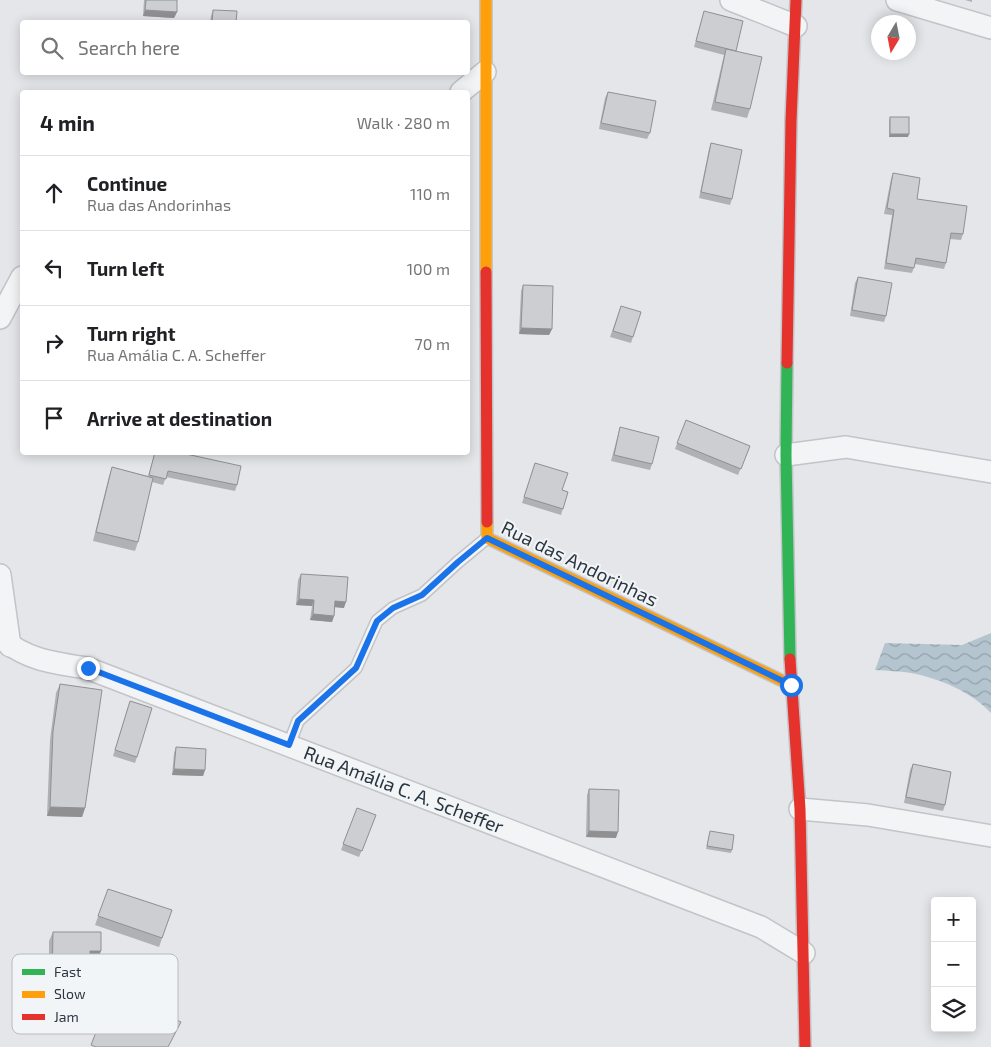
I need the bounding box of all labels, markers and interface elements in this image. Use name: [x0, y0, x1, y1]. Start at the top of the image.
north arrow: [871, 15, 916, 60]
search box: [20, 20, 470, 75]
icon: search: [38, 34, 66, 62]
text: Search here: [78, 36, 180, 59]
text: 4 min: [40, 110, 95, 135]
text: Walk · 280 m: [357, 113, 450, 132]
text: Continue: [87, 172, 167, 195]
icon: ahead: [40, 179, 68, 207]
text: 110 m: [410, 184, 450, 203]
text: Rua das Andorinhas: [87, 195, 231, 214]
icon: left: [40, 254, 68, 282]
text: Turn left: [87, 257, 164, 280]
text: 100 m: [407, 259, 450, 278]
text: Turn right: [87, 322, 175, 345]
icon: right: [40, 329, 68, 357]
text: 70 m: [415, 334, 450, 353]
text: Rua Amália C. A. Scheffer: [87, 345, 266, 364]
icon: arrive: [40, 404, 68, 432]
text: Arrive at destination: [87, 407, 272, 430]
street label: Rua das Andorinhas: [498, 515, 662, 611]
route end: [77, 657, 100, 680]
route start: [780, 674, 803, 697]
street label: Rua Amália C. A. Scheffer: [301, 740, 508, 838]
map controls: [931, 897, 976, 1032]
button: +: [931, 897, 976, 942]
button: −: [931, 942, 976, 987]
legend: [12, 954, 178, 1034]
text: Fast: [54, 963, 81, 980]
text: Slow: [54, 985, 86, 1002]
button: layers: [931, 987, 976, 1032]
text: Jam: [54, 1008, 79, 1025]

